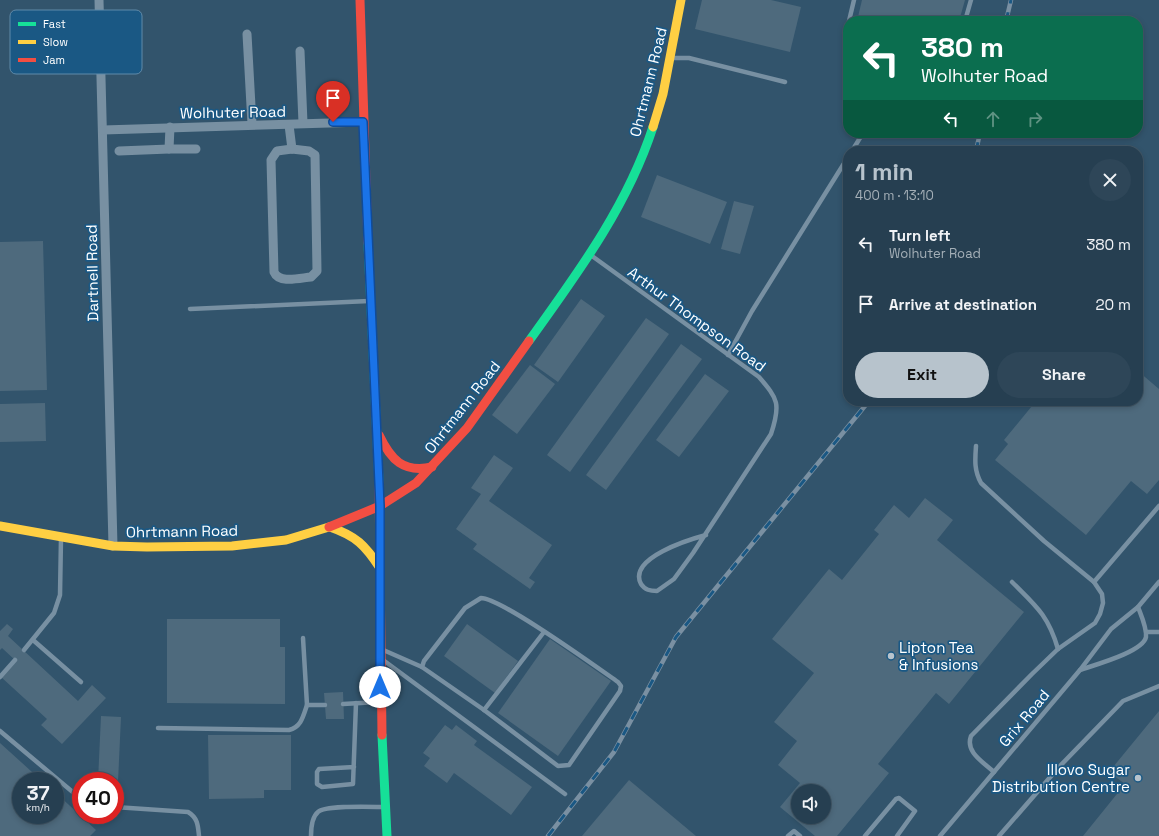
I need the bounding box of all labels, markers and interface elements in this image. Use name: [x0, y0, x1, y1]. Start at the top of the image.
legend: [10, 10, 142, 74]
text: Fast: [43, 17, 66, 31]
street label: Ohrtmann Road: [625, 25, 671, 139]
text: 380 m: [921, 29, 1004, 65]
icon: left: [855, 32, 907, 84]
text: Slow: [43, 35, 68, 49]
text: Jam: [43, 53, 65, 67]
text: Wolhuter Road: [921, 64, 1048, 87]
pin: [316, 81, 350, 122]
icon: arrive: [322, 87, 344, 109]
street label: Wolhuter Road: [180, 102, 286, 122]
icon: left: [940, 108, 962, 130]
icon: ahead: [982, 108, 1004, 130]
icon: right: [1024, 108, 1046, 130]
text: 1 min: [855, 156, 914, 187]
button: close: [1089, 159, 1131, 201]
text: 400 m · 13:10: [855, 187, 934, 204]
street label: Dartnell Road: [82, 224, 102, 322]
text: Turn left: [889, 226, 951, 245]
icon: left: [855, 233, 877, 255]
text: 380 m: [1086, 235, 1131, 254]
text: Wolhuter Road: [889, 245, 981, 262]
street label: Arthur Thompson Road: [624, 262, 770, 376]
icon: arrive: [855, 293, 877, 315]
text: Arrive at destination: [889, 295, 1037, 314]
text: 20 m: [1096, 295, 1131, 314]
button: Exit: [855, 352, 989, 398]
button: Share: [997, 352, 1131, 398]
street label: Ohrtmann Road: [420, 357, 504, 457]
street label: Ohrtmann Road: [126, 521, 238, 541]
place label: Lipton Tea & Infusions: [899, 638, 978, 674]
marker: Lipton Tea & Infusions: [886, 651, 896, 661]
position arrow: [359, 666, 401, 708]
street label: Grix Road: [995, 686, 1053, 750]
place label: Illovo Sugar Distribution Centre: [992, 760, 1130, 796]
speed limit sign: 40: [72, 772, 124, 824]
marker: Illovo Sugar Distribution Centre: [1133, 773, 1143, 783]
text: 37: [26, 780, 50, 806]
map controls: [791, 784, 831, 824]
button: sound: [791, 784, 831, 824]
text: km/h: [26, 801, 50, 814]

